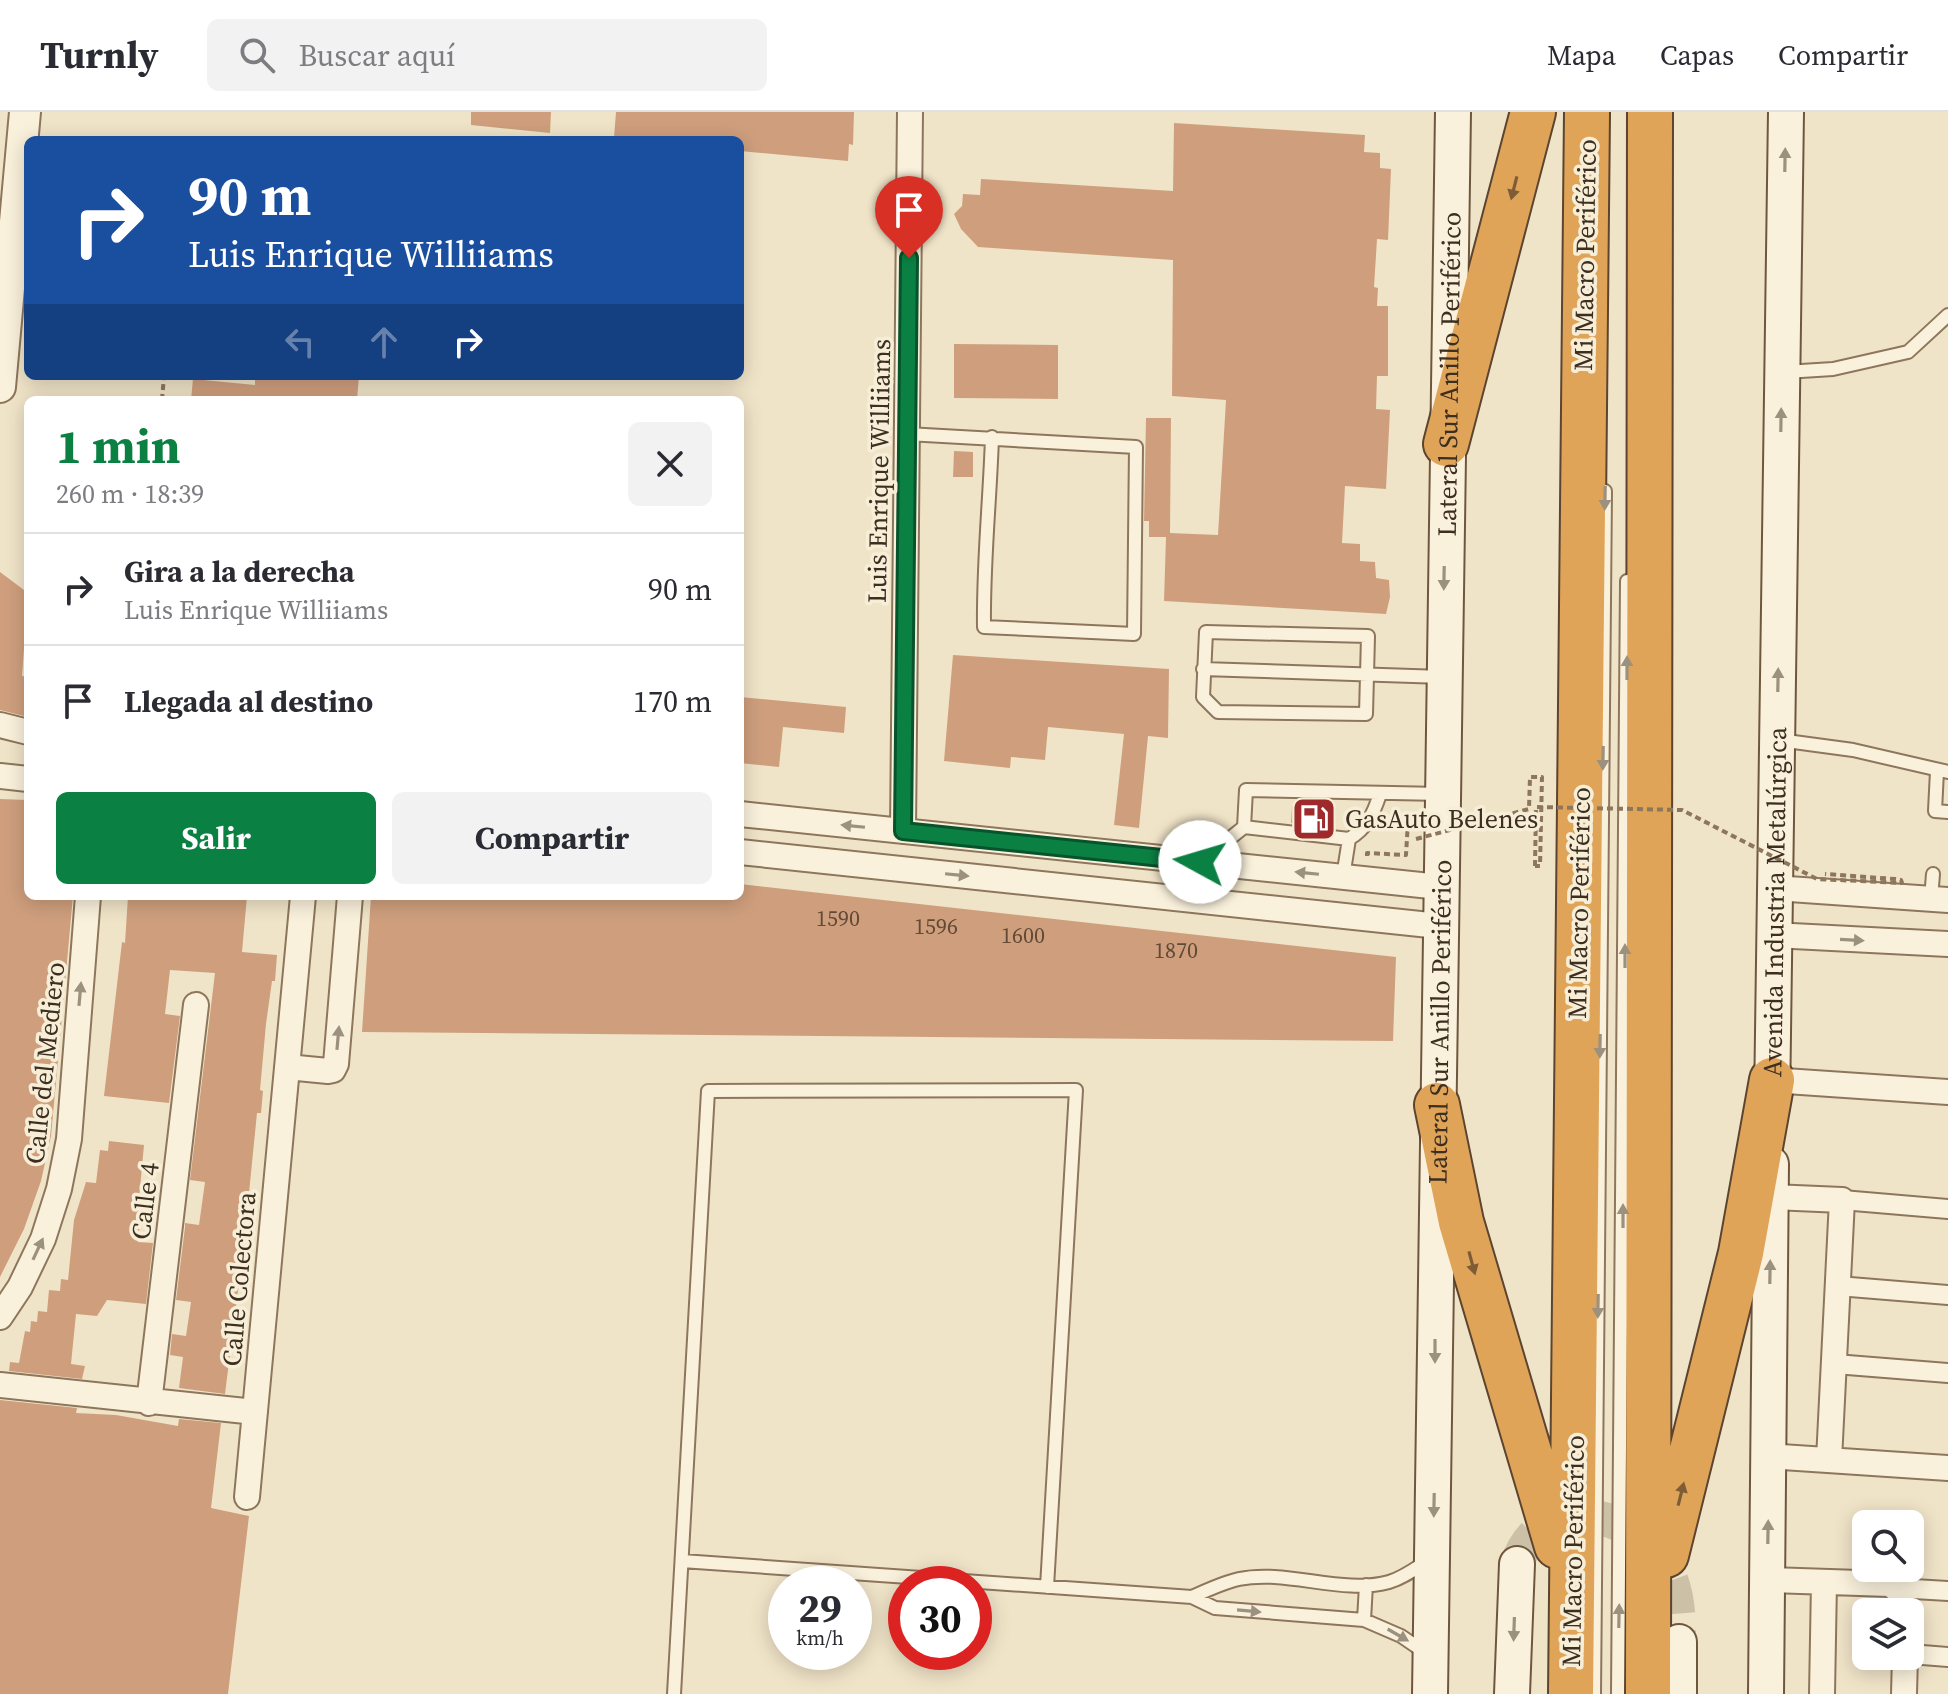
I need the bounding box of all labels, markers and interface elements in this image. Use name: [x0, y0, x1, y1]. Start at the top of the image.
search box: [207, 19, 767, 91]
text: Turnly: [40, 29, 159, 81]
icon: search: [235, 33, 279, 77]
text: Buscar aquí: [299, 35, 455, 76]
text: Mapa: [1547, 36, 1616, 74]
text: Capas: [1660, 36, 1734, 74]
text: Compartir: [1778, 36, 1908, 74]
street label: Mi Macro Periférico: [1565, 139, 1605, 371]
one-way arrow: [1779, 147, 1791, 172]
text: 90 m: [188, 157, 311, 234]
icon: right: [56, 168, 160, 272]
one-way arrow: [1508, 175, 1520, 200]
pin: [875, 176, 943, 258]
icon: arrive: [887, 188, 931, 232]
street label: Lateral Sur Anillo Periférico: [1429, 212, 1470, 537]
text: Luis Enrique Williiams: [188, 230, 554, 279]
icon: left: [278, 320, 322, 364]
icon: ahead: [362, 320, 406, 364]
icon: right: [446, 320, 490, 364]
street label: Luis Enrique Williiams: [859, 339, 899, 603]
one-way arrow: [1775, 407, 1788, 432]
text: 1 min: [56, 413, 181, 479]
button: close: [628, 422, 712, 506]
text: 260 m · 18:39: [56, 476, 204, 512]
one-way arrow: [1599, 486, 1611, 511]
text: Gira a la derecha: [124, 551, 355, 592]
one-way arrow: [1438, 566, 1451, 591]
icon: right: [56, 567, 100, 611]
text: 90 m: [648, 569, 712, 610]
text: Luis Enrique Williiams: [124, 592, 388, 628]
one-way arrow: [1621, 655, 1633, 680]
one-way arrow: [1772, 667, 1784, 692]
icon: arrive: [56, 679, 100, 723]
text: Llegada al destino: [124, 681, 373, 722]
text: 170 m: [633, 681, 712, 722]
street label: Avenida Industria Metalúrgica: [1754, 726, 1795, 1077]
one-way arrow: [1597, 746, 1609, 771]
street label: Mi Macro Periférico: [1559, 787, 1599, 1019]
button: Salir: [56, 792, 376, 884]
button: Compartir: [392, 792, 712, 884]
fuel station icon: GasAuto Belenes: [1290, 795, 1338, 843]
place label: GasAuto Belenes: [1345, 801, 1538, 837]
one-way arrow: [840, 819, 865, 832]
position arrow: [1158, 820, 1242, 904]
street label: Lateral Sur Anillo Periférico: [1419, 859, 1460, 1185]
one-way arrow: [1294, 867, 1319, 880]
one-way arrow: [945, 868, 970, 881]
house number: 1590: [816, 903, 860, 933]
house number: 1596: [914, 911, 958, 941]
house number: 1600: [1001, 920, 1045, 950]
one-way arrow: [1840, 933, 1865, 946]
house number: 1870: [1154, 935, 1198, 965]
one-way arrow: [1619, 943, 1631, 968]
street label: Calle del Mediero: [16, 960, 74, 1166]
one-way arrow: [74, 981, 87, 1006]
one-way arrow: [332, 1025, 345, 1050]
one-way arrow: [1594, 1034, 1606, 1059]
street label: Calle 4: [122, 1160, 168, 1242]
street label: Calle Colectora: [213, 1189, 265, 1368]
one-way arrow: [1617, 1203, 1629, 1228]
one-way arrow: [31, 1237, 45, 1261]
one-way arrow: [1466, 1252, 1479, 1276]
one-way arrow: [1764, 1259, 1776, 1284]
one-way arrow: [1592, 1294, 1604, 1319]
one-way arrow: [1429, 1339, 1441, 1364]
street label: Mi Macro Periférico: [1553, 1435, 1593, 1667]
one-way arrow: [1675, 1481, 1688, 1506]
one-way arrow: [1427, 1493, 1440, 1518]
map controls: [1852, 1510, 1924, 1670]
button: search: [1852, 1510, 1924, 1582]
one-way arrow: [1762, 1519, 1774, 1544]
speed limit sign: 30: [888, 1566, 992, 1670]
text: 29: [798, 1581, 842, 1635]
button: layers: [1852, 1598, 1924, 1670]
one-way arrow: [1613, 1603, 1625, 1628]
one-way arrow: [1237, 1605, 1262, 1618]
one-way arrow: [1508, 1617, 1521, 1642]
text: km/h: [796, 1624, 844, 1652]
one-way arrow: [1387, 1628, 1409, 1642]

